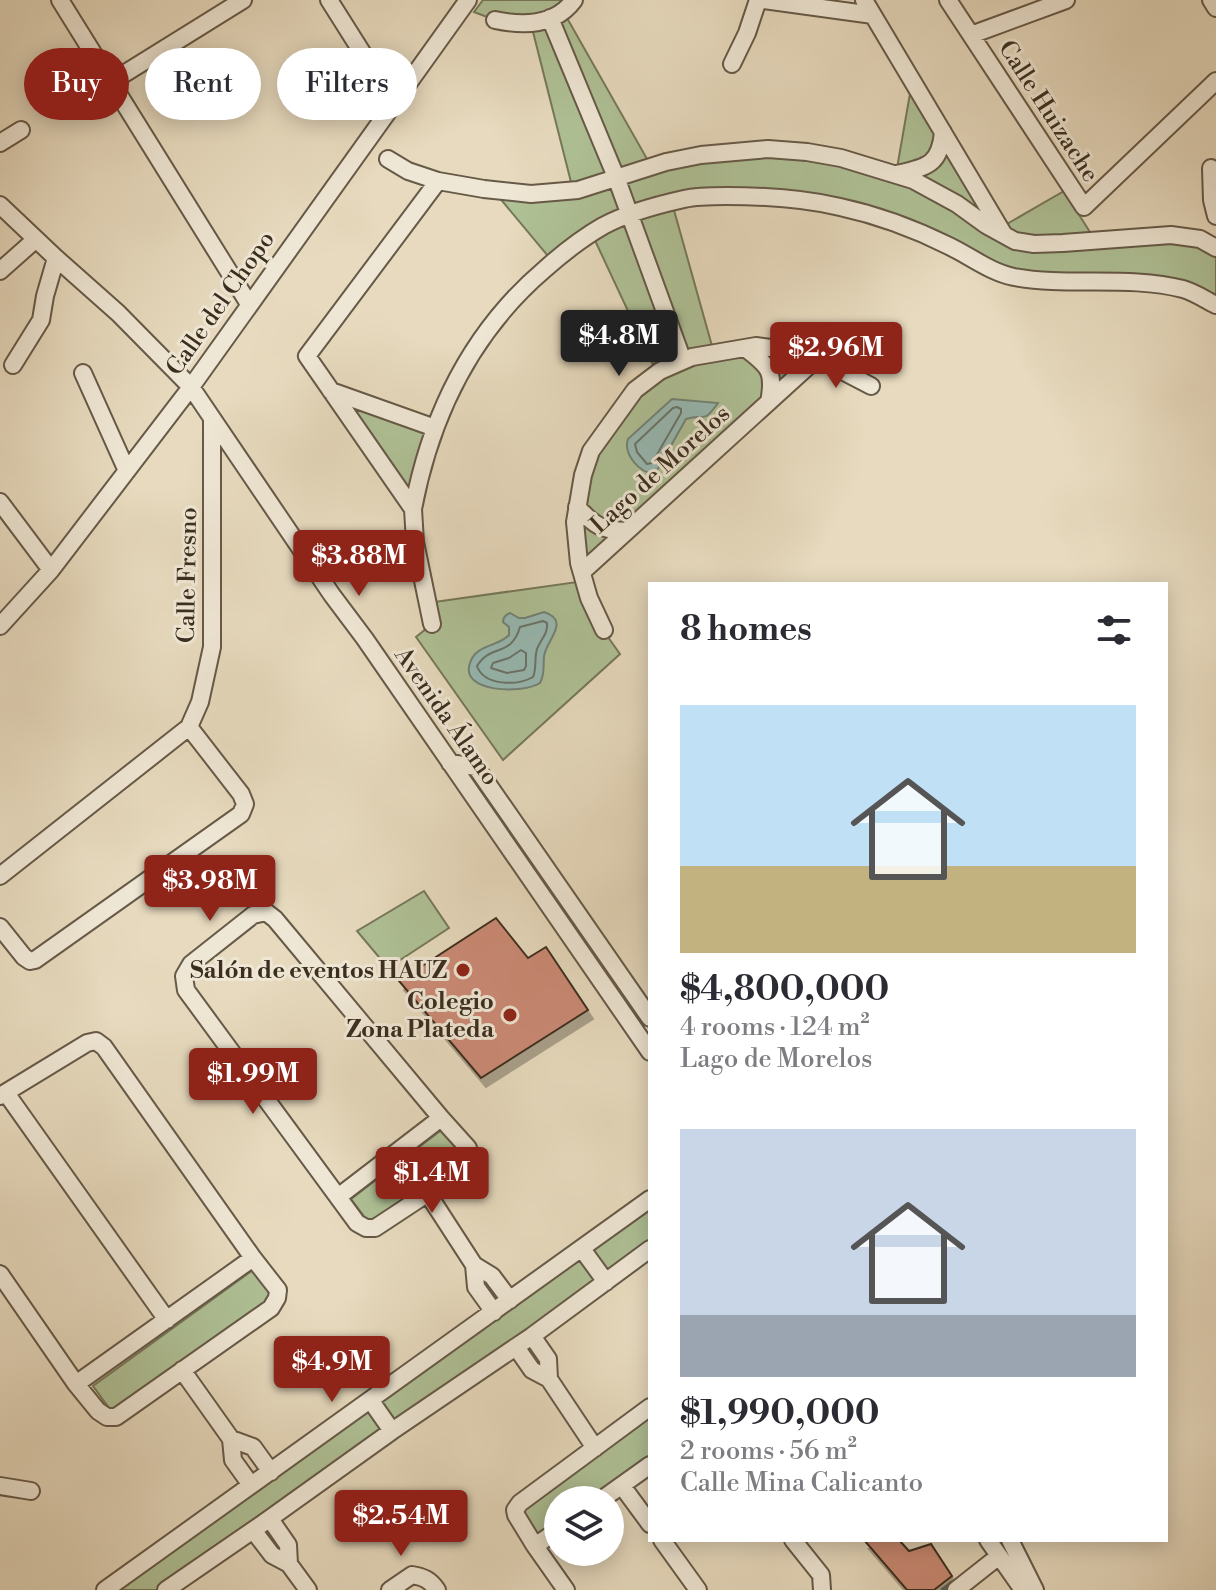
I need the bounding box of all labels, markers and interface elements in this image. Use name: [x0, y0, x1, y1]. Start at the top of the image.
street label: Calle Huizache: [991, 35, 1105, 188]
chip: Buy: [24, 48, 129, 120]
chip: Rent: [145, 48, 261, 120]
chip: Filters: [277, 48, 417, 120]
street label: Calle del Chopo: [160, 226, 282, 382]
pin: $4.8M: [563, 310, 675, 378]
text: $4.8M: [579, 320, 659, 352]
pin: $2.96M: [771, 322, 901, 390]
text: $2.96M: [788, 332, 884, 364]
street label: Lago de Morelos: [585, 399, 737, 540]
street label: Calle Fresno: [172, 507, 204, 643]
pin: $3.88M: [294, 530, 424, 598]
text: $3.88M: [311, 540, 407, 572]
icon: filters: [1092, 608, 1136, 652]
text: 8 homes: [680, 609, 812, 651]
street label: Avenida Álamo: [387, 640, 506, 792]
icon: home: [836, 757, 980, 901]
pin: $3.98M: [145, 855, 275, 923]
text: $3.98M: [162, 865, 258, 897]
place label: Salón de eventos HAUZ: [190, 956, 447, 986]
marker: Salón de eventos HAUZ: [454, 961, 472, 979]
text: $4,800,000: [680, 969, 889, 1011]
place label: Colegio Zona Plateda: [346, 987, 495, 1045]
marker: Colegio Zona Plateda: [501, 1006, 519, 1024]
text: 4 rooms · 124 m²: [680, 1011, 870, 1043]
text: Lago de Morelos: [680, 1043, 873, 1075]
pin: $1.99M: [188, 1048, 318, 1116]
text: $1.99M: [207, 1058, 299, 1090]
pin: $1.4M: [376, 1147, 488, 1215]
text: $1.4M: [394, 1157, 470, 1189]
icon: home: [836, 1181, 980, 1325]
pin: $4.9M: [276, 1336, 388, 1404]
text: $4.9M: [292, 1346, 372, 1378]
text: $1,990,000: [680, 1393, 880, 1435]
text: 2 rooms · 56 m²: [680, 1435, 857, 1467]
text: Calle Mina Calicanto: [680, 1467, 923, 1499]
map controls: [544, 1486, 624, 1566]
button: layers: [544, 1486, 624, 1566]
pin: $2.54M: [336, 1490, 466, 1558]
text: $2.54M: [353, 1500, 449, 1532]

